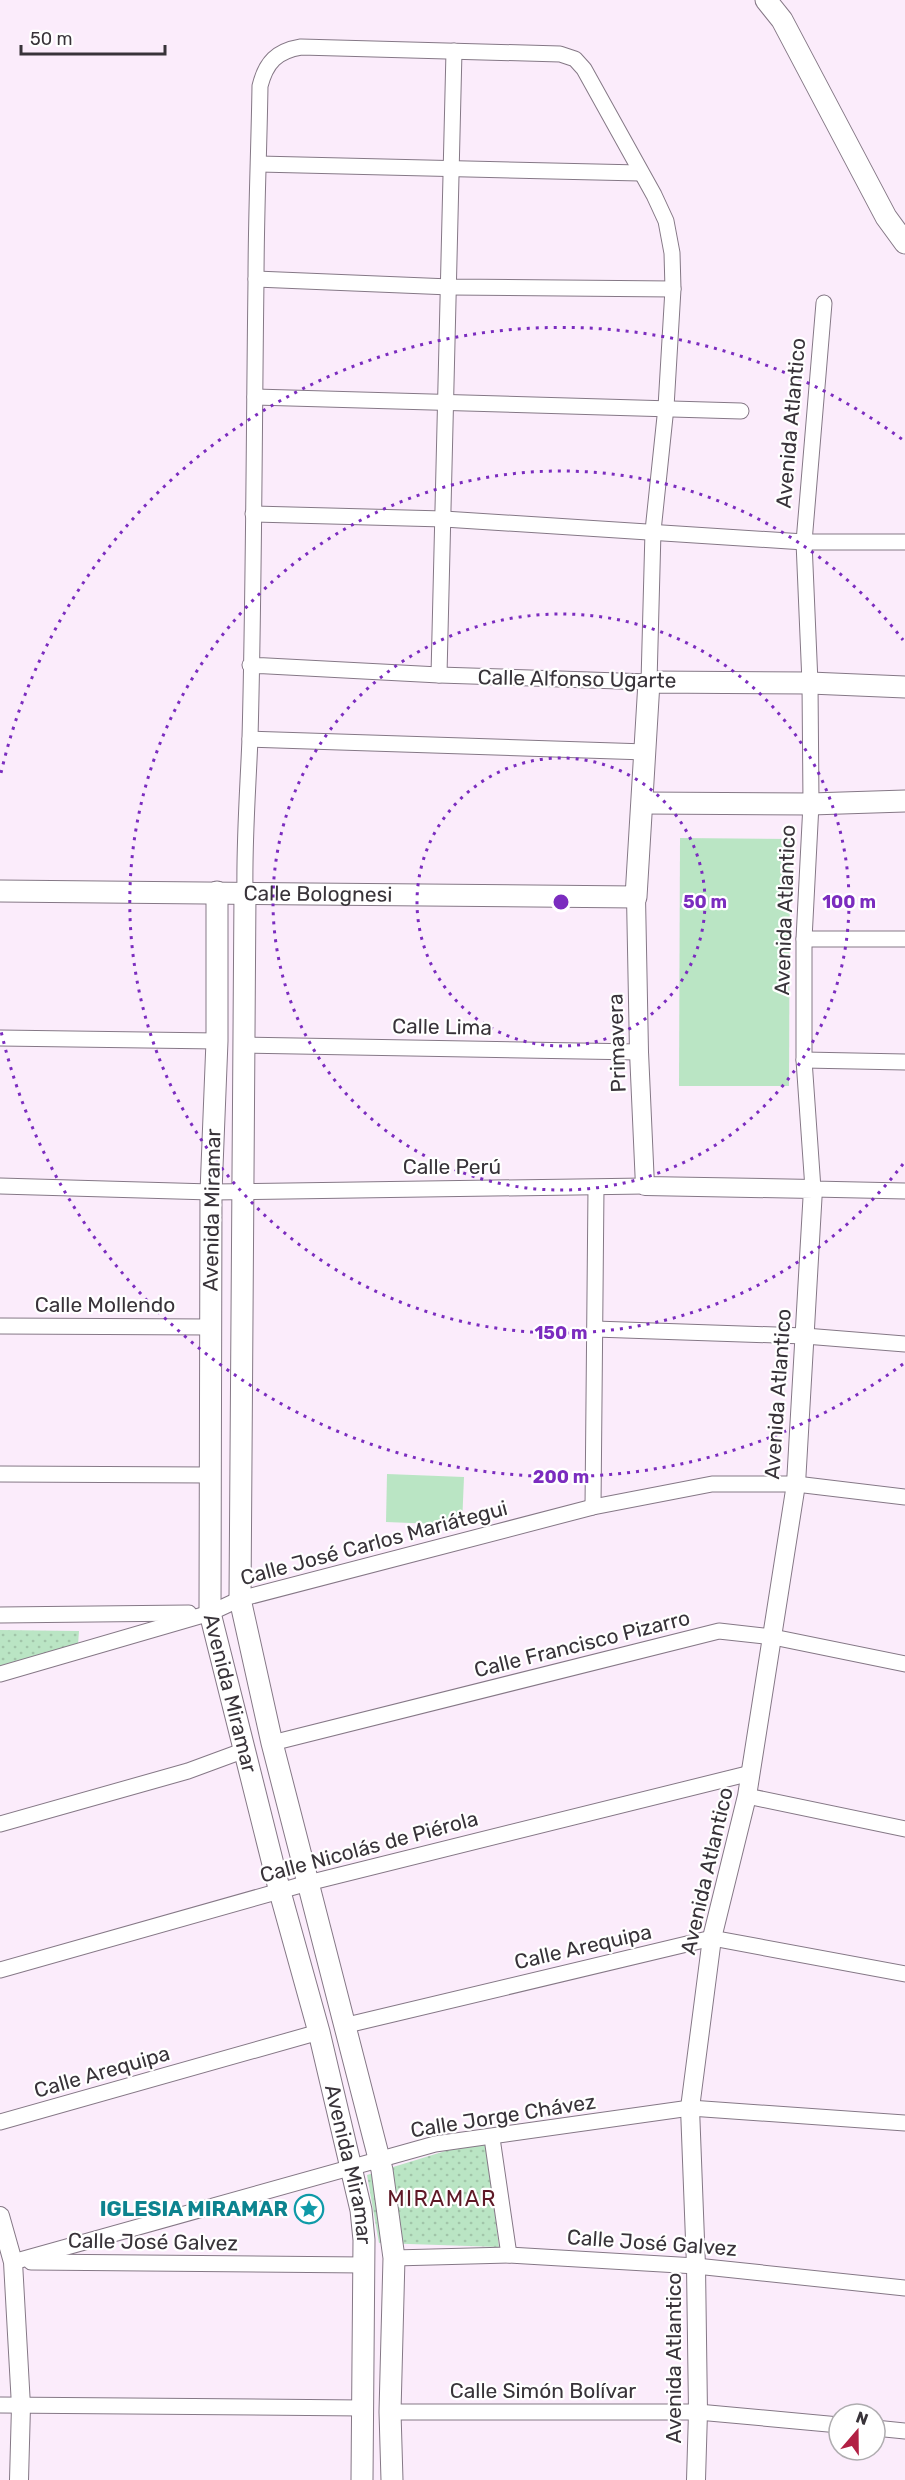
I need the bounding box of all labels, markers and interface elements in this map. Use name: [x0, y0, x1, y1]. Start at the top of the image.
scale bar: [21, 18, 165, 56]
text: 50 m: [30, 28, 73, 50]
street label: Avenida Atlantico: [771, 337, 810, 509]
street label: Calle Alfonso Ugarte: [477, 664, 677, 693]
street label: Avenida Atlantico: [769, 824, 800, 996]
street label: Calle Bolognesi: [243, 880, 393, 907]
text: 50 m: [683, 891, 727, 913]
text: 100 m: [822, 891, 876, 913]
centre of rings: [551, 892, 571, 912]
street label: Primavera: [602, 993, 631, 1093]
street label: Calle Lima: [392, 1013, 492, 1040]
street label: Avenida Miramar: [198, 1128, 225, 1292]
street label: Calle Perú: [403, 1154, 501, 1179]
street label: Calle Mollendo: [35, 1292, 175, 1317]
street label: Avenida Atlantico: [759, 1308, 796, 1480]
text: 150 m: [534, 1322, 588, 1344]
text: 200 m: [533, 1466, 589, 1488]
street label: Calle José Carlos Mariátegui: [238, 1495, 510, 1590]
street label: Calle Francisco Pizarro: [471, 1605, 692, 1682]
street label: Avenida Miramar: [199, 1611, 263, 1775]
street label: Avenida Atlantico: [675, 1785, 738, 1957]
street label: Calle Nicolás de Piérola: [257, 1805, 481, 1888]
street label: Calle Arequipa: [512, 1919, 654, 1974]
street label: Calle Arequipa: [31, 2040, 173, 2103]
street label: Avenida Miramar: [320, 2082, 377, 2244]
street label: Calle Jorge Chávez: [409, 2089, 597, 2142]
district label: MIRAMAR: [387, 2185, 497, 2212]
place icon: IGLESIA MIRAMAR: [293, 2193, 325, 2225]
place label: IGLESIA MIRAMAR: [100, 2196, 288, 2221]
street label: Calle José Galvez: [566, 2224, 738, 2261]
street label: Calle José Galvez: [68, 2228, 238, 2255]
street label: Avenida Atlantico: [661, 2273, 686, 2443]
street label: Calle Simón Bolívar: [450, 2378, 636, 2403]
north arrow: [827, 2402, 887, 2462]
text: N: [853, 2407, 871, 2429]

